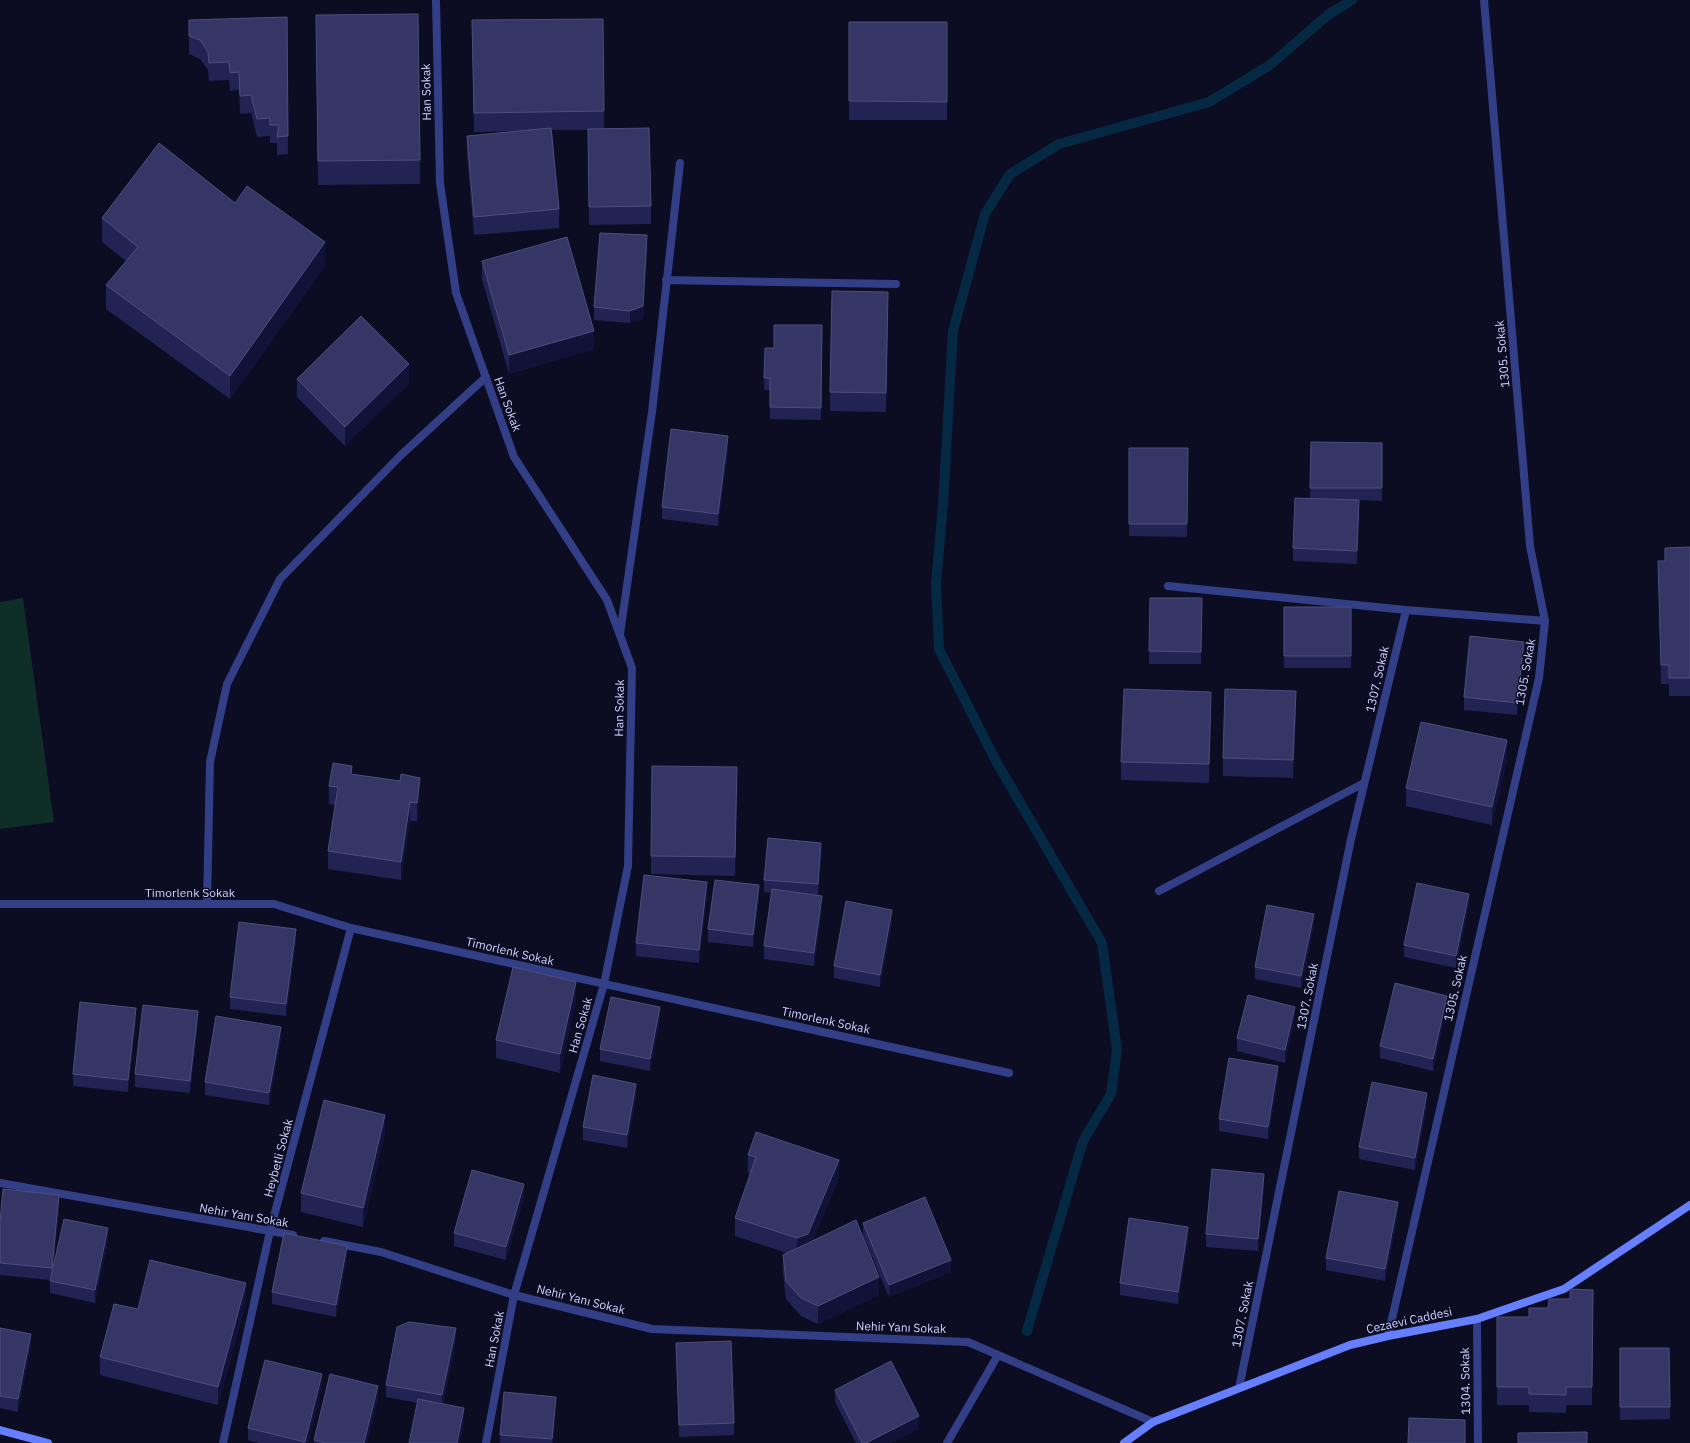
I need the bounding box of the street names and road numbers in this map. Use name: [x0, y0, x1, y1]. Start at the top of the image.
street label: Han Sokak: [418, 63, 434, 121]
street label: 1305. Sokak: [1492, 319, 1512, 388]
street label: Han Sokak: [491, 375, 525, 434]
street label: 1305. Sokak: [1512, 637, 1538, 707]
street label: 1307. Sokak: [1362, 644, 1392, 714]
street label: Han Sokak: [611, 679, 627, 737]
street label: Timorlenk Sokak: [145, 885, 236, 900]
street label: Timorlenk Sokak: [464, 934, 556, 969]
street label: 1305. Sokak: [1440, 953, 1470, 1023]
street label: 1307. Sokak: [1293, 961, 1321, 1031]
street label: Han Sokak: [565, 995, 595, 1055]
street label: Timorlenk Sokak: [780, 1003, 872, 1037]
street label: Heybetli Sokak: [260, 1117, 296, 1199]
street label: Nehir Yanı Sokak: [198, 1200, 290, 1230]
street label: 1307. Sokak: [1228, 1279, 1256, 1349]
street label: Nehir Yanı Sokak: [535, 1281, 627, 1317]
street label: Cezaevi Caddesi: [1365, 1304, 1453, 1336]
street label: Han Sokak: [481, 1309, 507, 1369]
street label: Nehir Yanı Sokak: [856, 1318, 947, 1336]
street label: 1304. Sokak: [1457, 1346, 1473, 1415]

